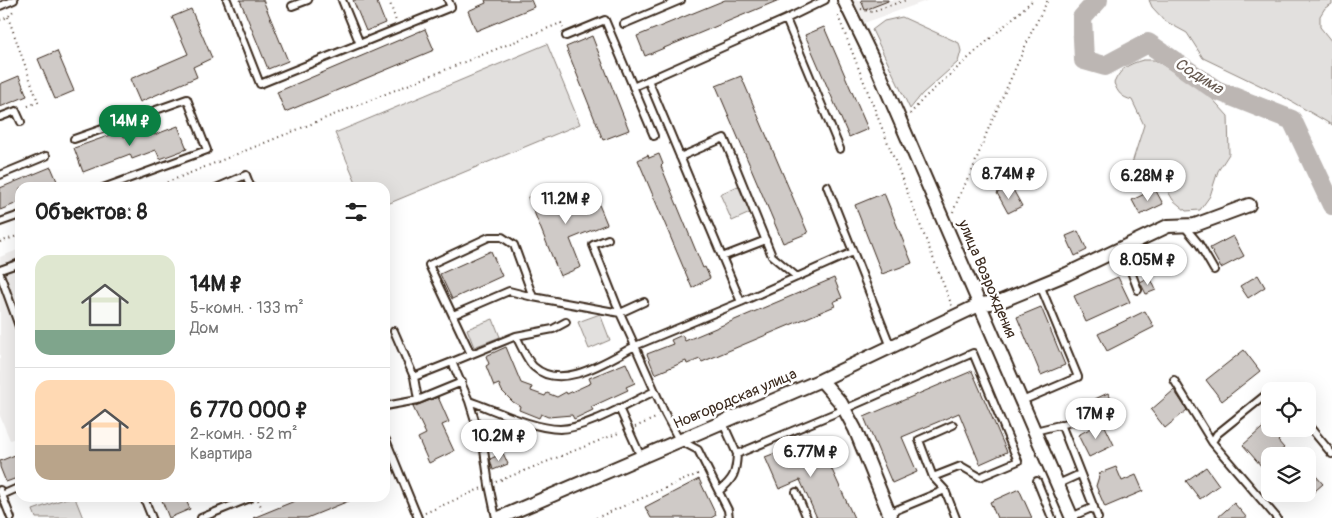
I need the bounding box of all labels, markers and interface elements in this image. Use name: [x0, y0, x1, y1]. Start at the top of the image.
water label: Содима: [1171, 53, 1228, 99]
pin: 14M ₽: [95, 104, 165, 147]
text: 14M ₽: [110, 111, 150, 131]
pin: 8.74M ₽: [963, 158, 1055, 200]
pin: 6.28M ₽: [1102, 160, 1194, 202]
text: 8.74M ₽: [982, 164, 1036, 184]
text: 6.28M ₽: [1121, 166, 1175, 186]
pin: 11.2M ₽: [520, 182, 612, 225]
text: 11.2M ₽: [541, 189, 591, 209]
icon: filters: [342, 198, 370, 226]
text: Объектов: 8: [35, 199, 147, 226]
street label: улица Возрождения: [953, 216, 1021, 341]
pin: 8.05M ₽: [1102, 244, 1194, 286]
text: 8.05M ₽: [1120, 250, 1176, 270]
text: 14M ₽: [190, 271, 243, 298]
icon: home: [75, 275, 135, 335]
text: 5-комн. · 133 m²: [190, 298, 304, 318]
text: Дом: [190, 318, 219, 338]
street label: Новгородская улица: [670, 364, 800, 434]
map controls: [1261, 382, 1316, 502]
button: locate: [1261, 382, 1316, 437]
text: 6 770 000 ₽: [190, 397, 308, 424]
pin: 17M ₽: [1061, 398, 1131, 440]
icon: home: [75, 400, 135, 460]
text: 17M ₽: [1076, 404, 1116, 424]
pin: 10.2M ₽: [453, 420, 545, 462]
text: 2-комн. · 52 m²: [190, 424, 298, 444]
text: 10.2M ₽: [472, 426, 526, 446]
pin: 6.77M ₽: [765, 436, 857, 478]
text: 6.77M ₽: [784, 442, 838, 462]
text: Квартира: [190, 444, 252, 464]
button: layers: [1261, 447, 1316, 502]

